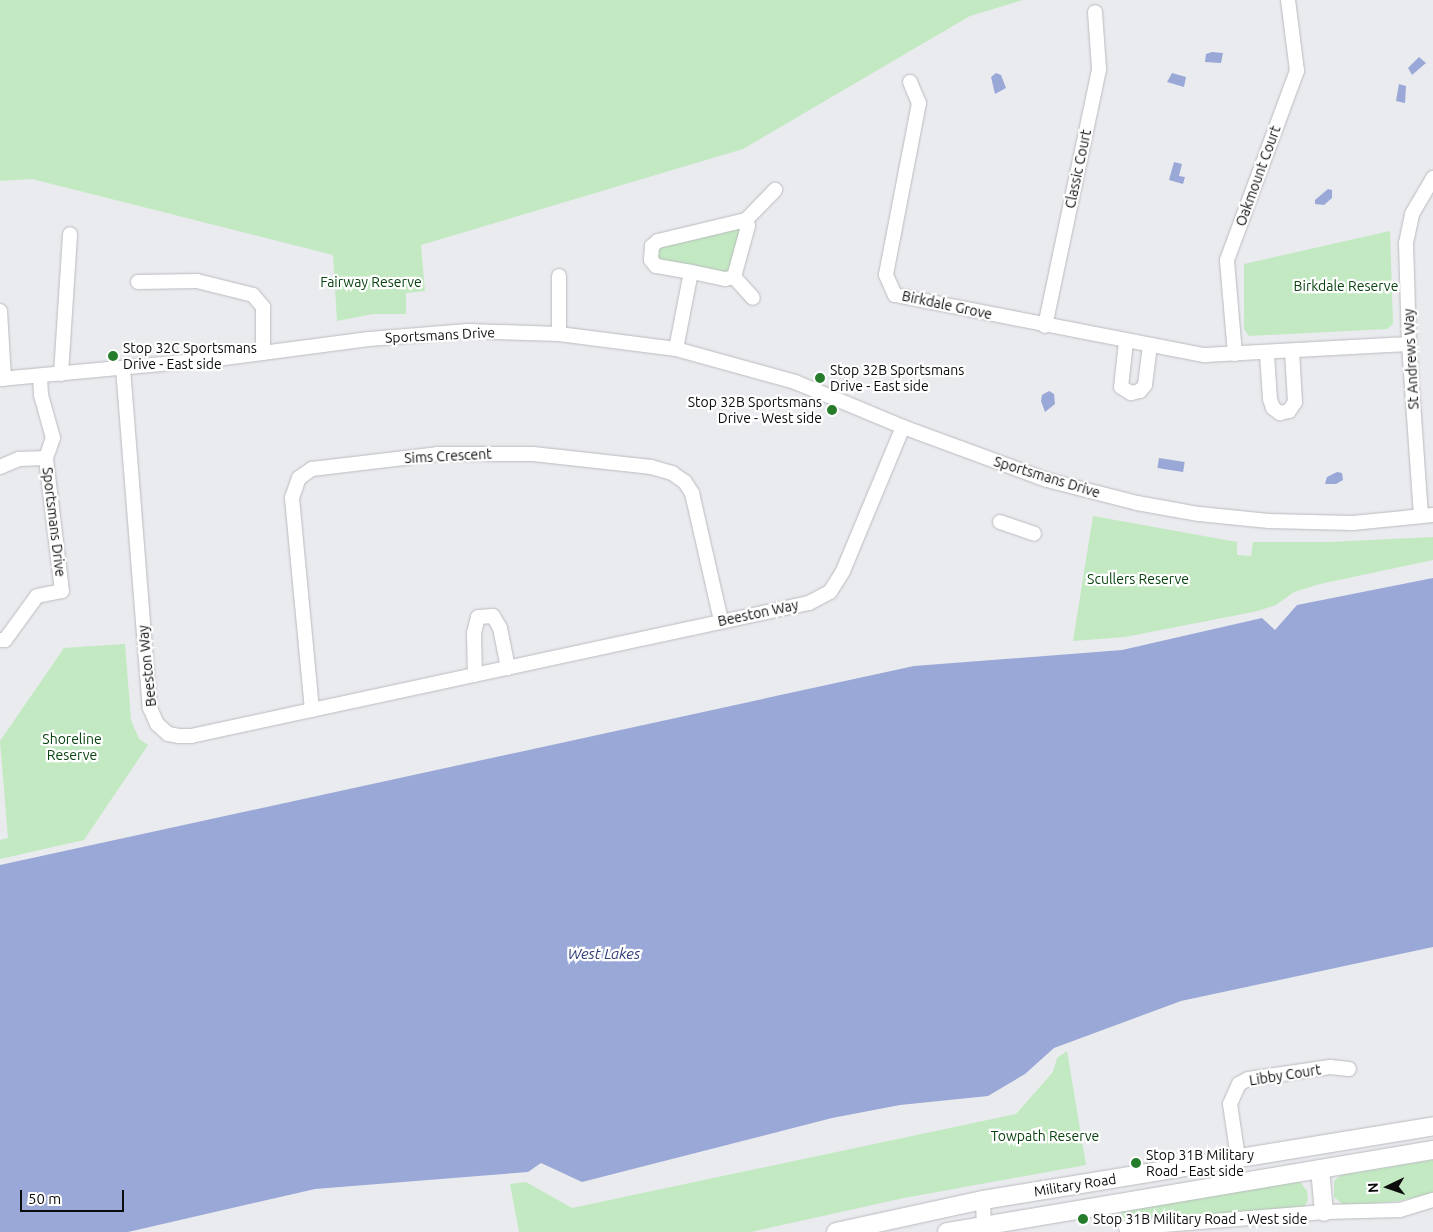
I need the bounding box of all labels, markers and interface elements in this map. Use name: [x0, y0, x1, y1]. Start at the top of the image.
street label: Oakmount Court: [1232, 123, 1284, 229]
street label: Classic Court: [1061, 128, 1095, 210]
park label: Fairway Reserve: [320, 274, 422, 290]
park label: Birkdale Reserve: [1294, 278, 1398, 294]
street label: Birkdale Grove: [900, 287, 994, 323]
street label: St Andrews Way: [1400, 308, 1422, 410]
street label: Sportsmans Drive: [385, 324, 495, 346]
place label: Stop 32C Sportsmans Drive - East side: [123, 340, 257, 372]
marker: Stop 32C Sportsmans Drive - East side: [107, 350, 119, 362]
place label: Stop 32B Sportsmans Drive - East side: [830, 362, 964, 394]
marker: Stop 32B Sportsmans Drive - East side: [814, 372, 826, 384]
place label: Stop 32B Sportsmans Drive - West side: [688, 394, 822, 427]
marker: Stop 32B Sportsmans Drive - West side: [826, 404, 838, 416]
street label: Sims Crescent: [404, 445, 492, 467]
street label: Sportsmans Drive: [992, 453, 1102, 501]
street label: Sportsmans Drive: [39, 466, 69, 578]
park label: Scullers Reserve: [1087, 571, 1189, 587]
street label: Beeston Way: [716, 596, 800, 630]
street label: Beeston Way: [134, 624, 160, 708]
park label: Shoreline Reserve: [42, 731, 102, 764]
water label: West Lakes: [568, 945, 640, 963]
street label: Libby Court: [1248, 1061, 1322, 1089]
park label: Towpath Reserve: [991, 1128, 1099, 1144]
place label: Stop 31B Military Road - East side: [1146, 1147, 1254, 1180]
marker: Stop 31B Military Road - East side: [1130, 1157, 1142, 1169]
north arrow: [1363, 1162, 1413, 1212]
street label: Military Road: [1033, 1170, 1117, 1200]
scale bar: [22, 1180, 126, 1212]
text: N: [1365, 1182, 1381, 1193]
text: 50 m: [28, 1190, 61, 1207]
place label: Stop 31B Military Road - West side: [1093, 1211, 1308, 1227]
marker: Stop 31B Military Road - West side: [1077, 1213, 1089, 1225]

